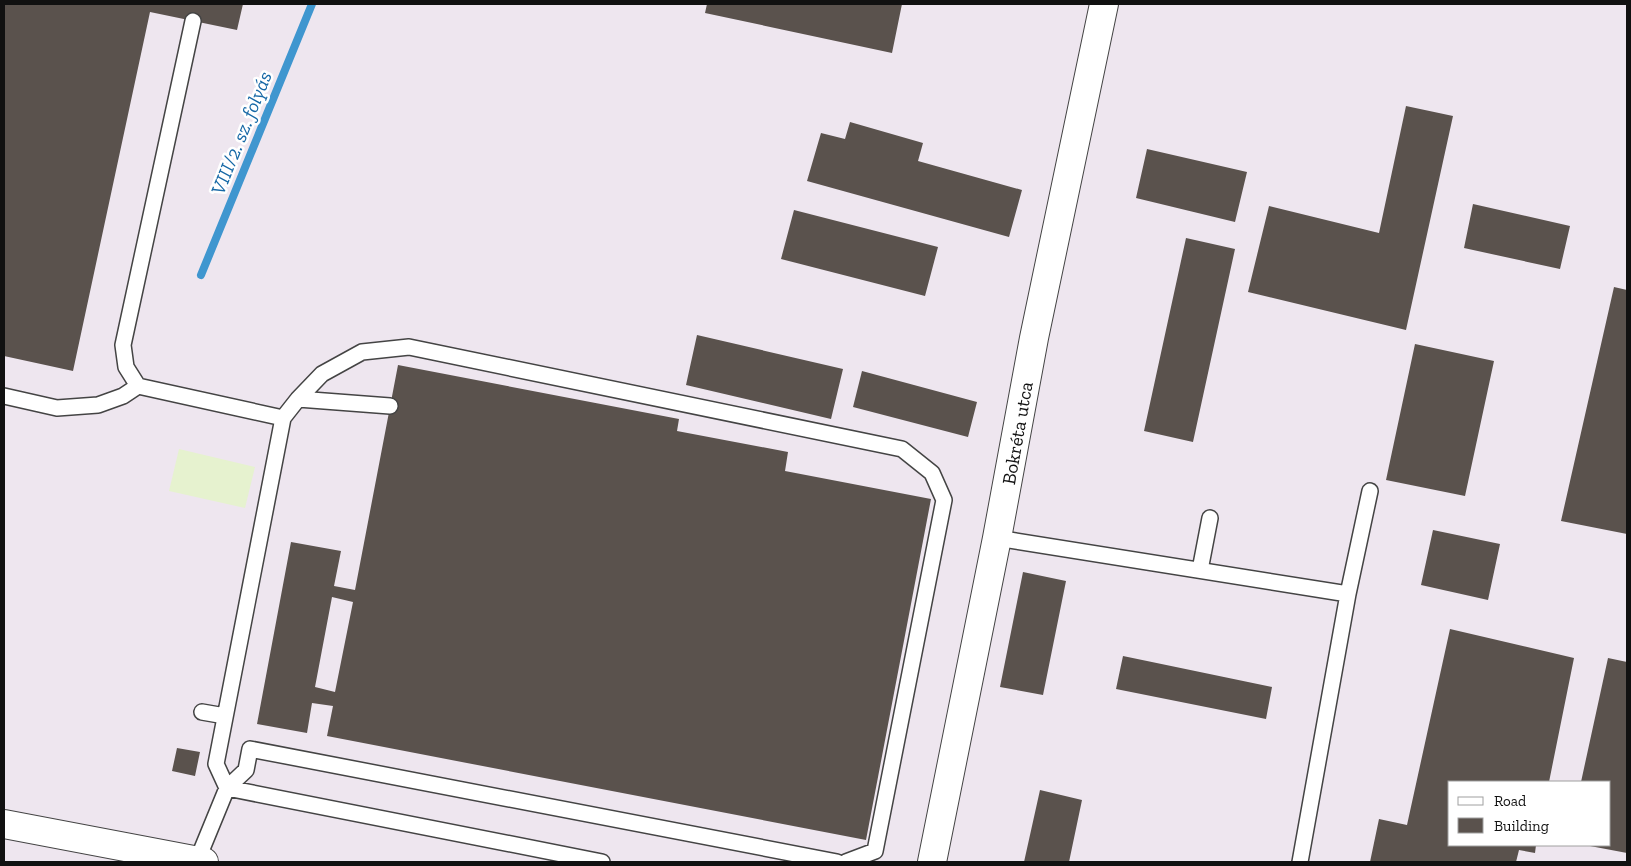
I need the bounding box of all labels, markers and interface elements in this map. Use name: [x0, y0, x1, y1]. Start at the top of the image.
water label: VIII/2. sz. folyás: [205, 68, 277, 198]
street label: Bokréta utca: [997, 380, 1038, 486]
legend: [1448, 781, 1611, 846]
text: Road: [1494, 792, 1527, 810]
text: Building: [1494, 817, 1549, 835]

